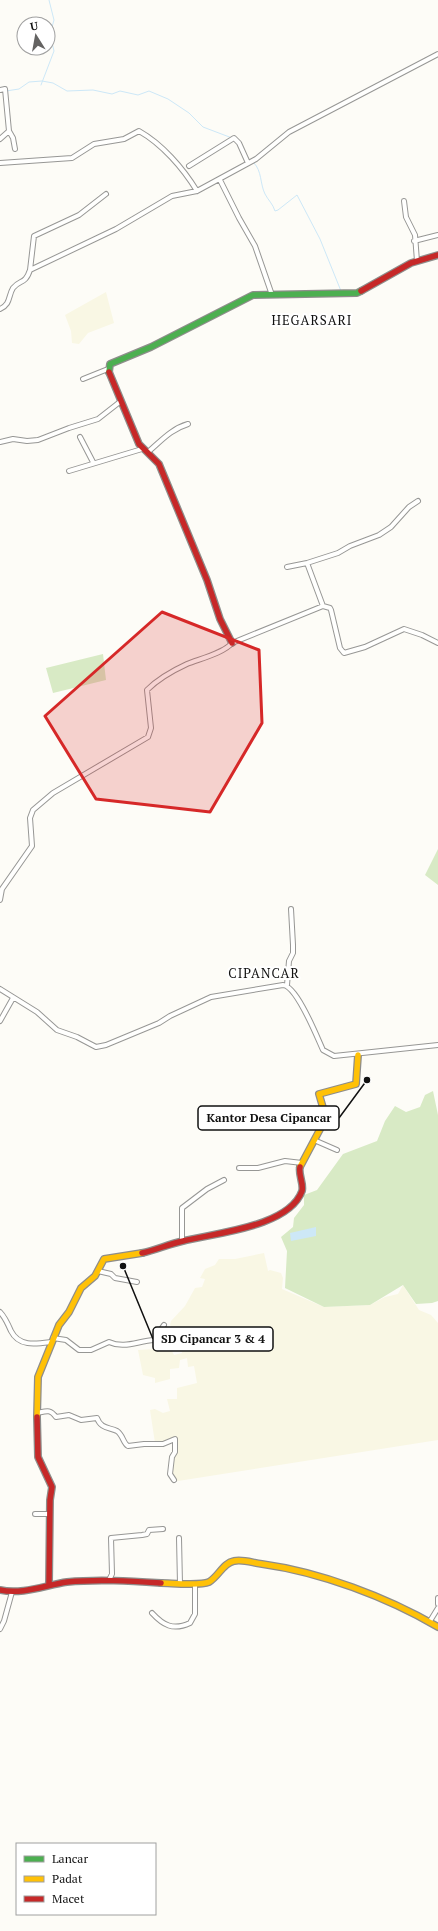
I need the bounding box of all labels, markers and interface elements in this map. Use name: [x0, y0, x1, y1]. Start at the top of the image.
north arrow: [16, 16, 56, 56]
text: U: [29, 19, 39, 34]
district label: HEGARSARI: [272, 311, 352, 329]
district label: CIPANCAR: [228, 964, 300, 982]
callout: Kantor Desa Cipancar: [198, 1106, 339, 1130]
text: Kantor Desa Cipancar: [206, 1110, 332, 1125]
callout: SD Cipancar 3 & 4: [153, 1327, 273, 1351]
text: SD Cipancar 3 & 4: [161, 1331, 265, 1346]
legend: [16, 1843, 156, 1915]
text: Lancar: [52, 1851, 88, 1866]
text: Padat: [52, 1871, 83, 1886]
text: Macet: [52, 1891, 85, 1906]

